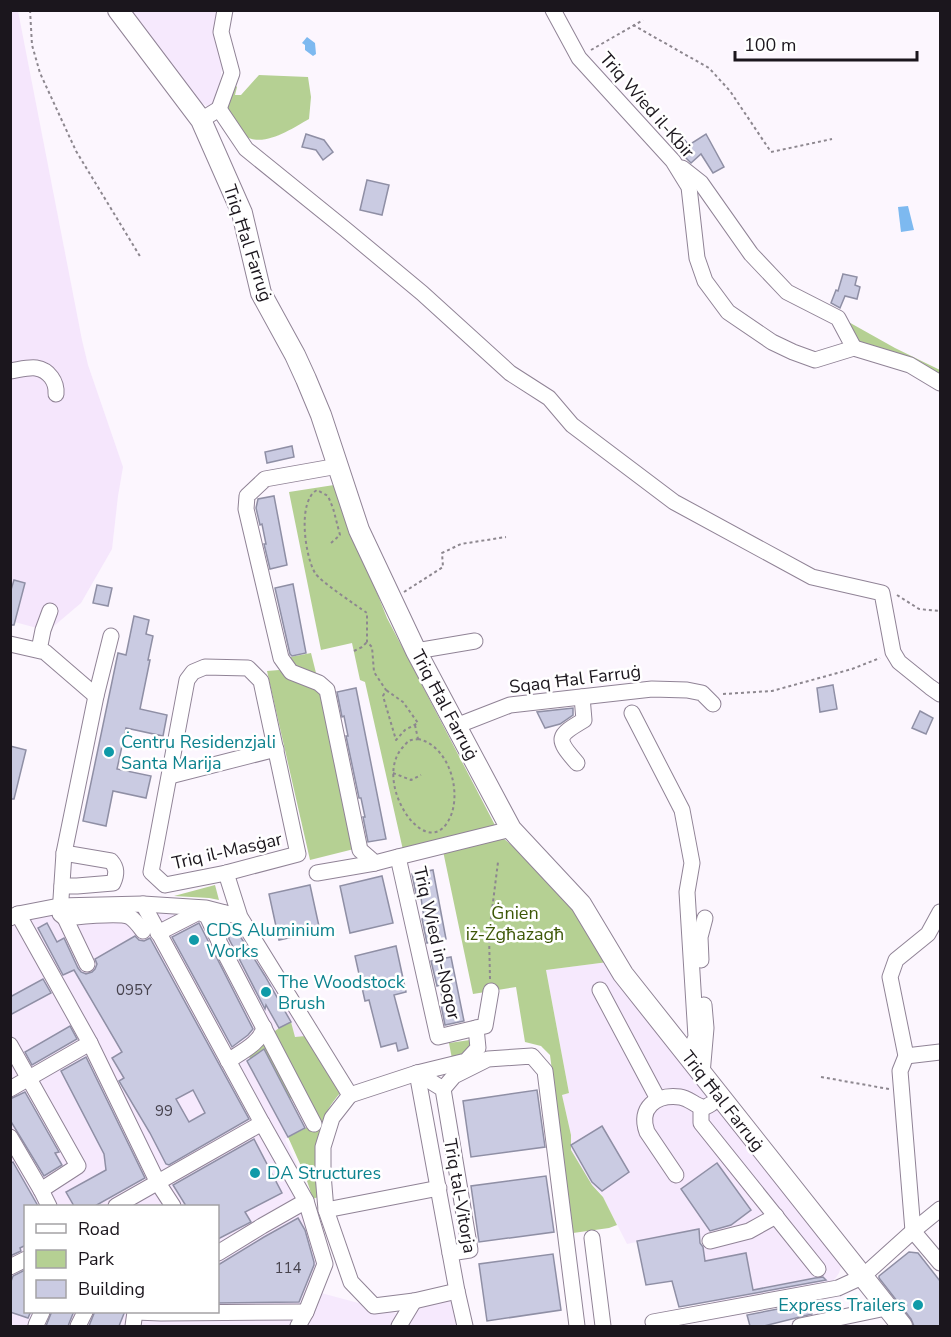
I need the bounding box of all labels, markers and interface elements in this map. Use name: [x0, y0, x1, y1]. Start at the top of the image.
scale bar: [735, 24, 916, 62]
text: 100 m: [744, 33, 796, 57]
street label: Triq Wied il-Kbir: [594, 47, 700, 164]
street label: Triq Ħal Farruġ: [218, 181, 278, 305]
street label: Triq Ħal Farruġ: [406, 646, 484, 764]
street label: Sqaq Ħal Farruġ: [508, 659, 642, 699]
place label: Ċentru Residenzjali Santa Marija: [121, 730, 276, 775]
marker: Ċentru Residenzjali Santa Marija: [102, 745, 116, 759]
street label: Triq il-Masġar: [170, 827, 285, 875]
street label: Triq Wied in-Noqor: [408, 864, 466, 1022]
park label: Ġnien iż-Żgħażagħ: [466, 901, 564, 946]
place label: CDS Aluminium Works: [206, 918, 335, 963]
marker: CDS Aluminium Works: [187, 933, 201, 947]
place label: The Woodstock Brush: [278, 970, 406, 1015]
house number: 095Y: [116, 980, 153, 1000]
marker: The Woodstock Brush: [259, 985, 273, 999]
street label: Triq Ħal Farruġ: [676, 1046, 770, 1156]
house number: 99: [155, 1101, 173, 1121]
street label: Triq tal-Vitorja: [438, 1137, 482, 1255]
place label: DA Structures: [267, 1161, 381, 1185]
marker: DA Structures: [248, 1166, 262, 1180]
legend: [24, 1205, 219, 1313]
text: Road: [78, 1217, 120, 1241]
text: Park: [78, 1247, 115, 1271]
house number: 114: [274, 1258, 302, 1278]
text: Building: [78, 1277, 145, 1301]
place label: Express Trailers: [778, 1293, 906, 1317]
marker: Express Trailers: [911, 1298, 925, 1312]

